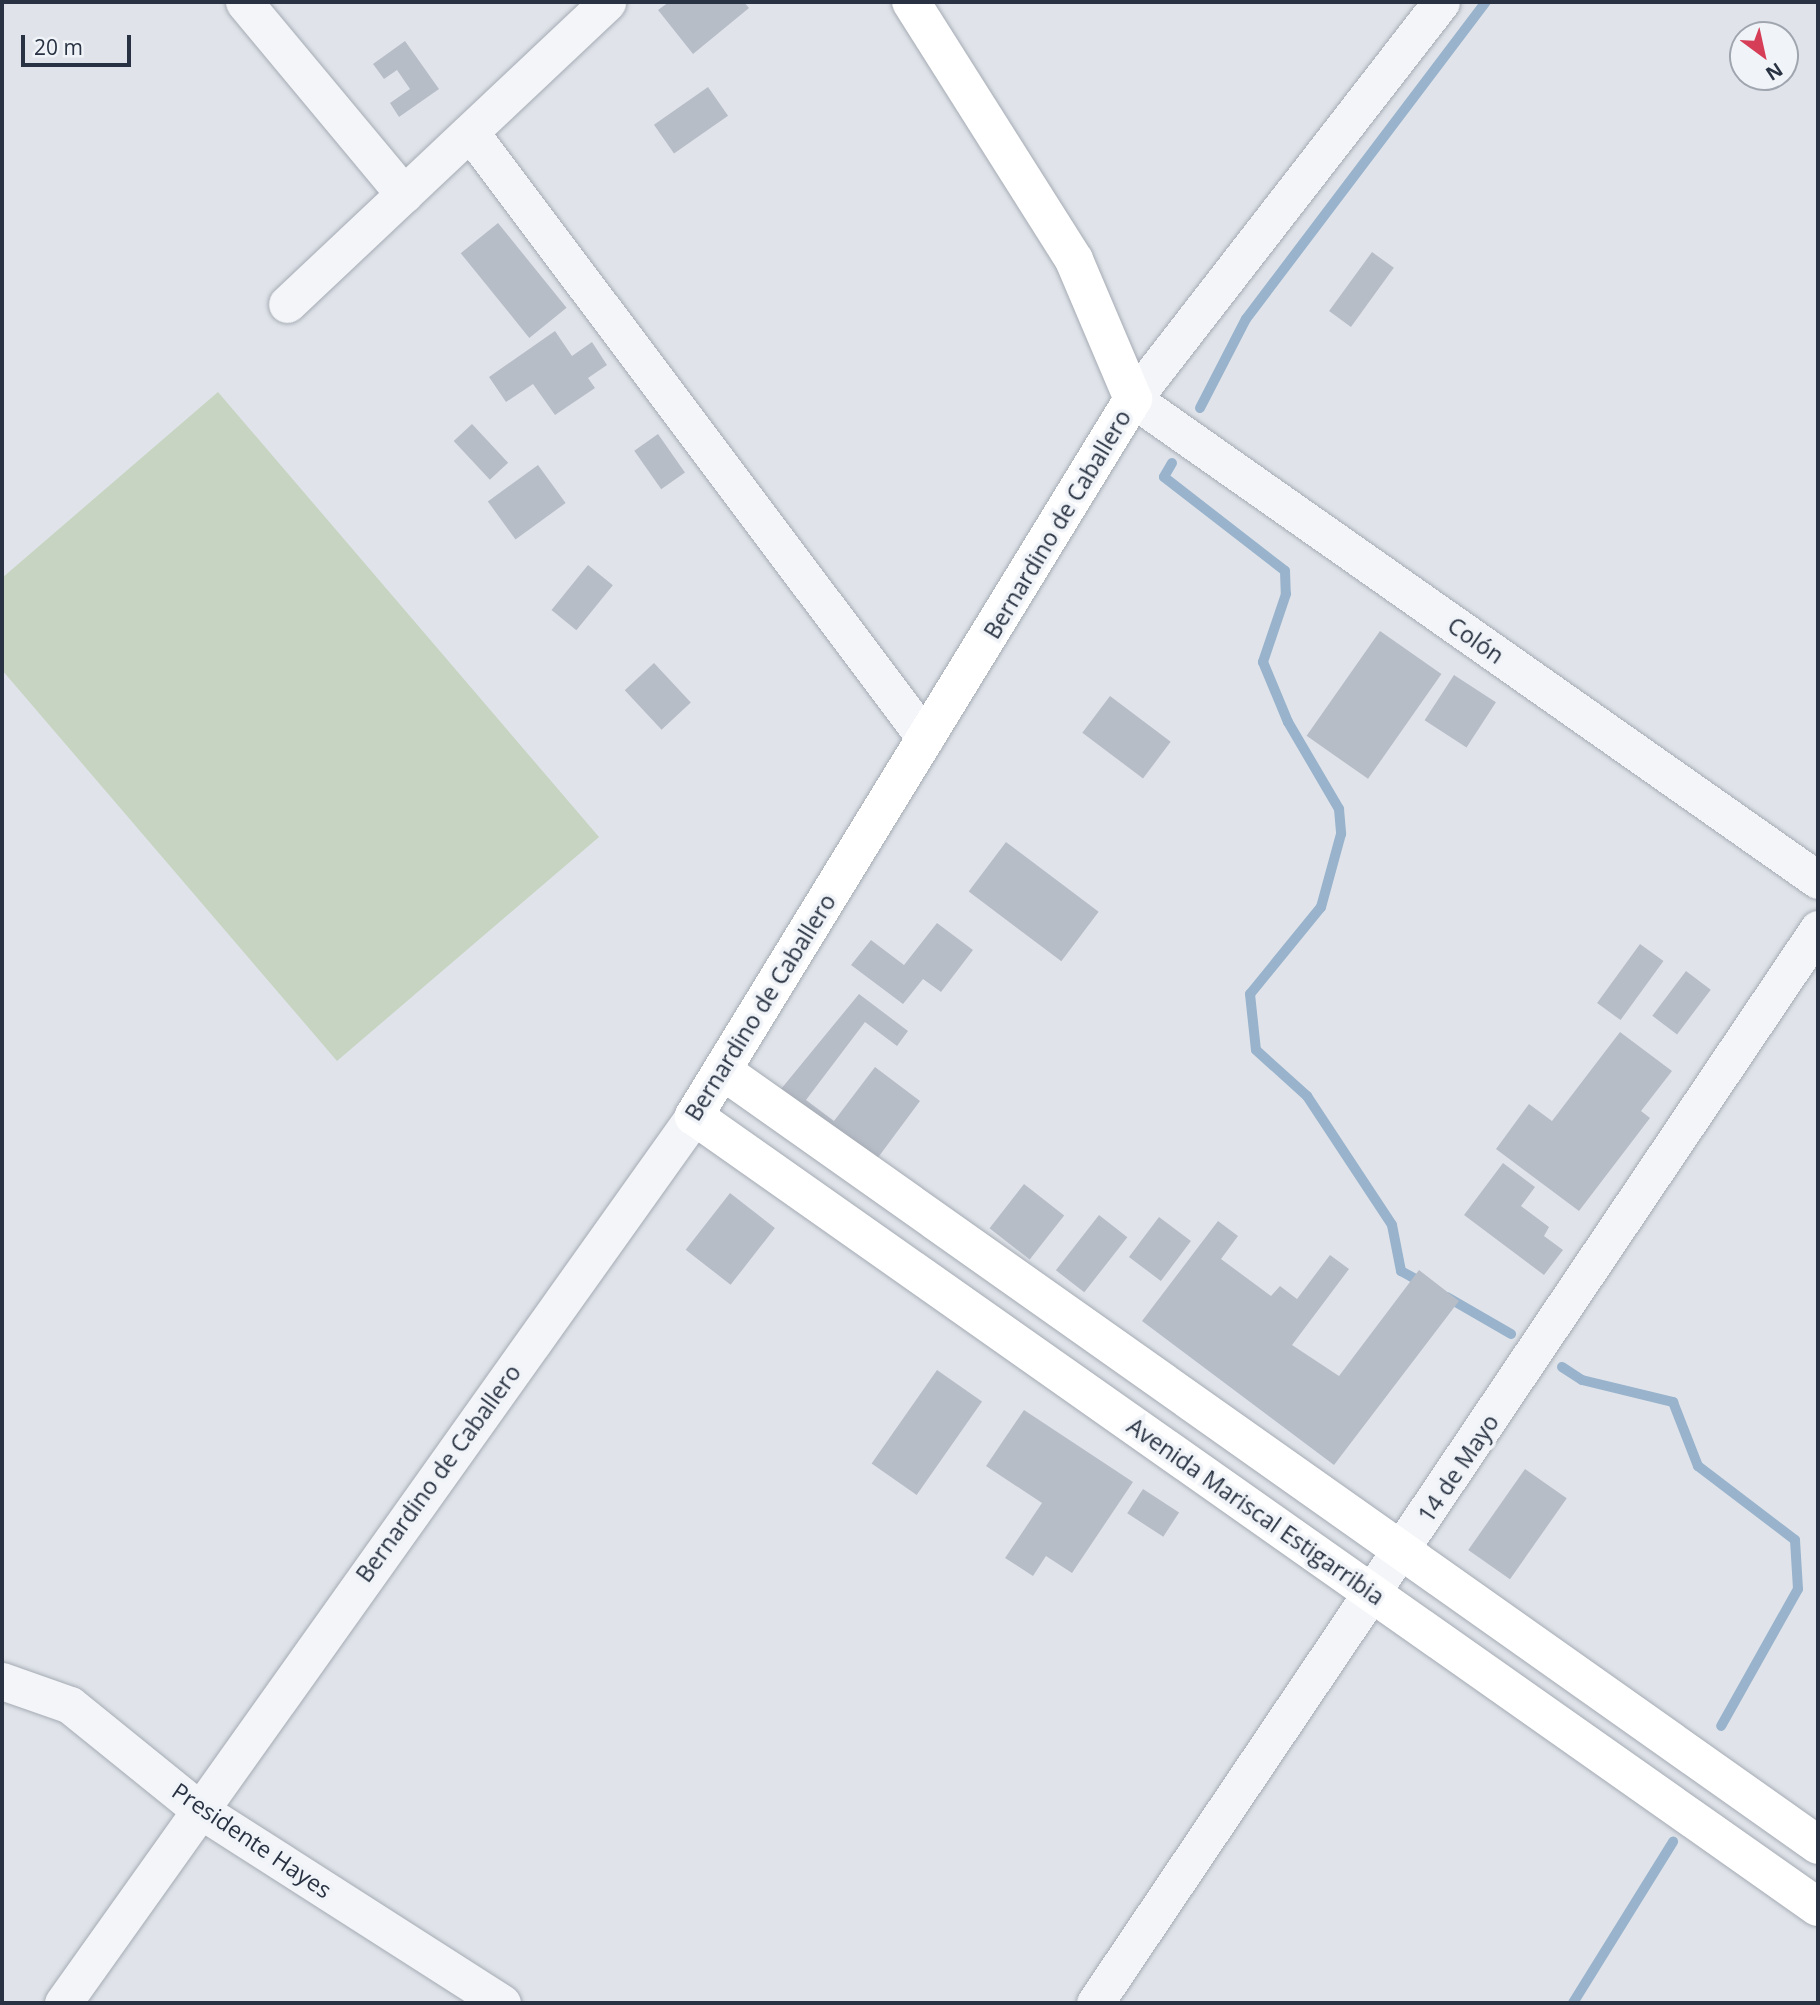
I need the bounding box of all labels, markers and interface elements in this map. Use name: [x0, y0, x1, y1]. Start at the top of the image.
scale bar: [24, 21, 135, 65]
north arrow: [1729, 21, 1799, 91]
text: 20 m: [34, 33, 83, 61]
text: N: [1761, 57, 1788, 87]
street label: Bernardino de Caballero: [978, 405, 1136, 643]
street label: Colón: [1443, 611, 1509, 669]
street label: Bernardino de Caballero: [679, 889, 841, 1125]
street label: Bernardino de Caballero: [350, 1359, 526, 1587]
street label: 14 de Mayo: [1412, 1409, 1504, 1527]
street label: Avenida Mariscal Estigarribia: [1122, 1412, 1390, 1610]
street label: Presidente Hayes: [167, 1776, 337, 1904]

